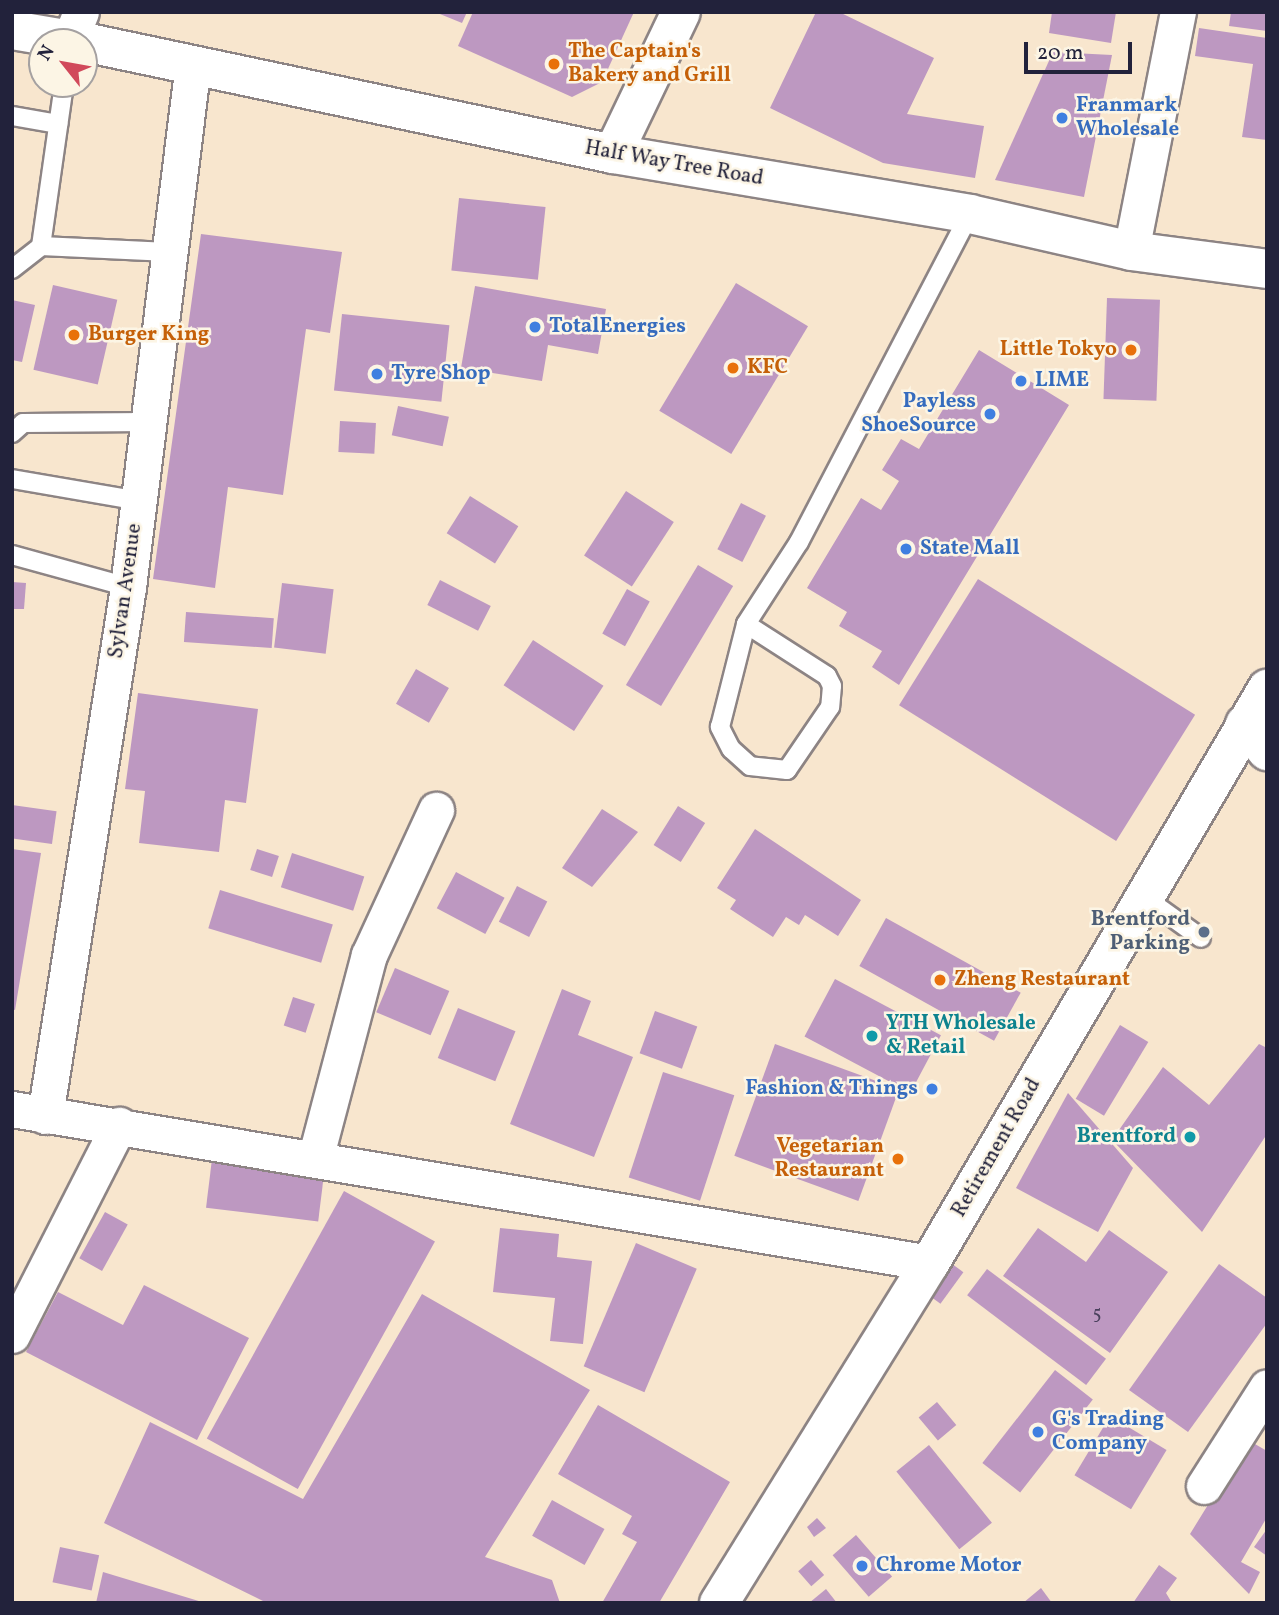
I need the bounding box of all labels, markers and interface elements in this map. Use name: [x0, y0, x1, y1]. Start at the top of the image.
north arrow: [28, 28, 98, 98]
scale bar: [1027, 28, 1136, 72]
place label: The Captain's Bakery and Grill: [568, 39, 731, 89]
text: 20 m: [1037, 39, 1083, 68]
text: N: [32, 41, 61, 66]
marker: The Captain's Bakery and Grill: [546, 56, 562, 72]
place label: Franmark Wholesale: [1076, 93, 1179, 143]
marker: Franmark Wholesale: [1054, 110, 1070, 126]
street label: Half Way Tree Road: [583, 136, 765, 192]
place label: TotalEnergies: [549, 314, 686, 340]
marker: TotalEnergies: [527, 319, 543, 335]
place label: Burger King: [88, 322, 209, 348]
marker: Burger King: [66, 327, 82, 343]
place label: Little Tokyo: [999, 337, 1117, 363]
marker: Little Tokyo: [1123, 342, 1139, 358]
place label: KFC: [747, 355, 788, 381]
marker: KFC: [725, 360, 741, 376]
place label: Tyre Shop: [391, 361, 491, 387]
marker: Tyre Shop: [369, 366, 385, 382]
place label: LIME: [1035, 368, 1089, 394]
marker: LIME: [1013, 373, 1029, 389]
place label: Payless ShoeSource: [861, 389, 976, 439]
marker: Payless ShoeSource: [982, 406, 998, 422]
street label: Sylvan Avenue: [104, 522, 148, 660]
place label: State Mall: [920, 536, 1020, 562]
marker: State Mall: [898, 541, 914, 557]
place label: Brentford Parking: [1091, 907, 1190, 957]
marker: Brentford Parking: [1196, 924, 1212, 940]
place label: Zheng Restaurant: [954, 967, 1130, 993]
marker: Zheng Restaurant: [932, 972, 948, 988]
place label: YTH Wholesale & Retail: [886, 1011, 1036, 1061]
marker: YTH Wholesale & Retail: [864, 1028, 880, 1044]
street label: Retirement Road: [947, 1074, 1047, 1222]
place label: Fashion & Things: [745, 1076, 918, 1102]
marker: Fashion & Things: [924, 1081, 940, 1097]
place label: Brentford: [1077, 1124, 1176, 1150]
marker: Brentford: [1182, 1129, 1198, 1145]
place label: Vegetarian Restaurant: [774, 1134, 884, 1184]
marker: Vegetarian Restaurant: [890, 1151, 906, 1167]
house number: 5: [1093, 1304, 1101, 1326]
place label: G's Trading Company: [1052, 1407, 1164, 1457]
marker: G's Trading Company: [1030, 1424, 1046, 1440]
place label: Chrome Motor: [876, 1553, 1022, 1579]
marker: Chrome Motor: [854, 1558, 870, 1574]

